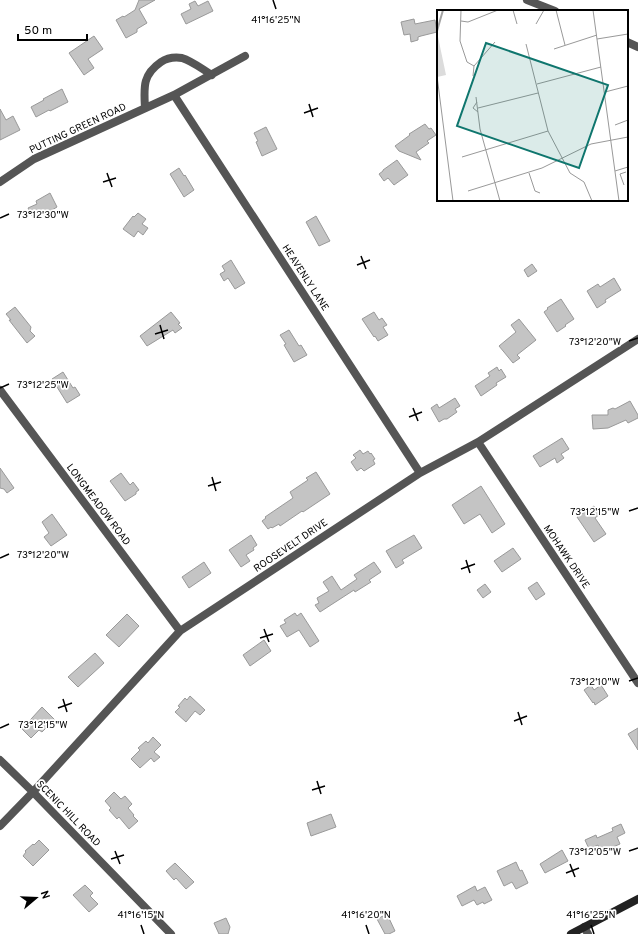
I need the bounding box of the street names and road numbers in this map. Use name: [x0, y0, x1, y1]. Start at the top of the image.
street label: PUTTING GREEN ROAD: [27, 101, 129, 157]
street label: HEAVENLY LANE: [279, 242, 331, 314]
street label: LONGMEADOW ROAD: [63, 462, 133, 548]
street label: ROOSEVELT DRIVE: [252, 516, 330, 576]
street label: MOHAWK DRIVE: [540, 523, 592, 591]
street label: SCENIC HILL ROAD: [33, 778, 103, 850]

